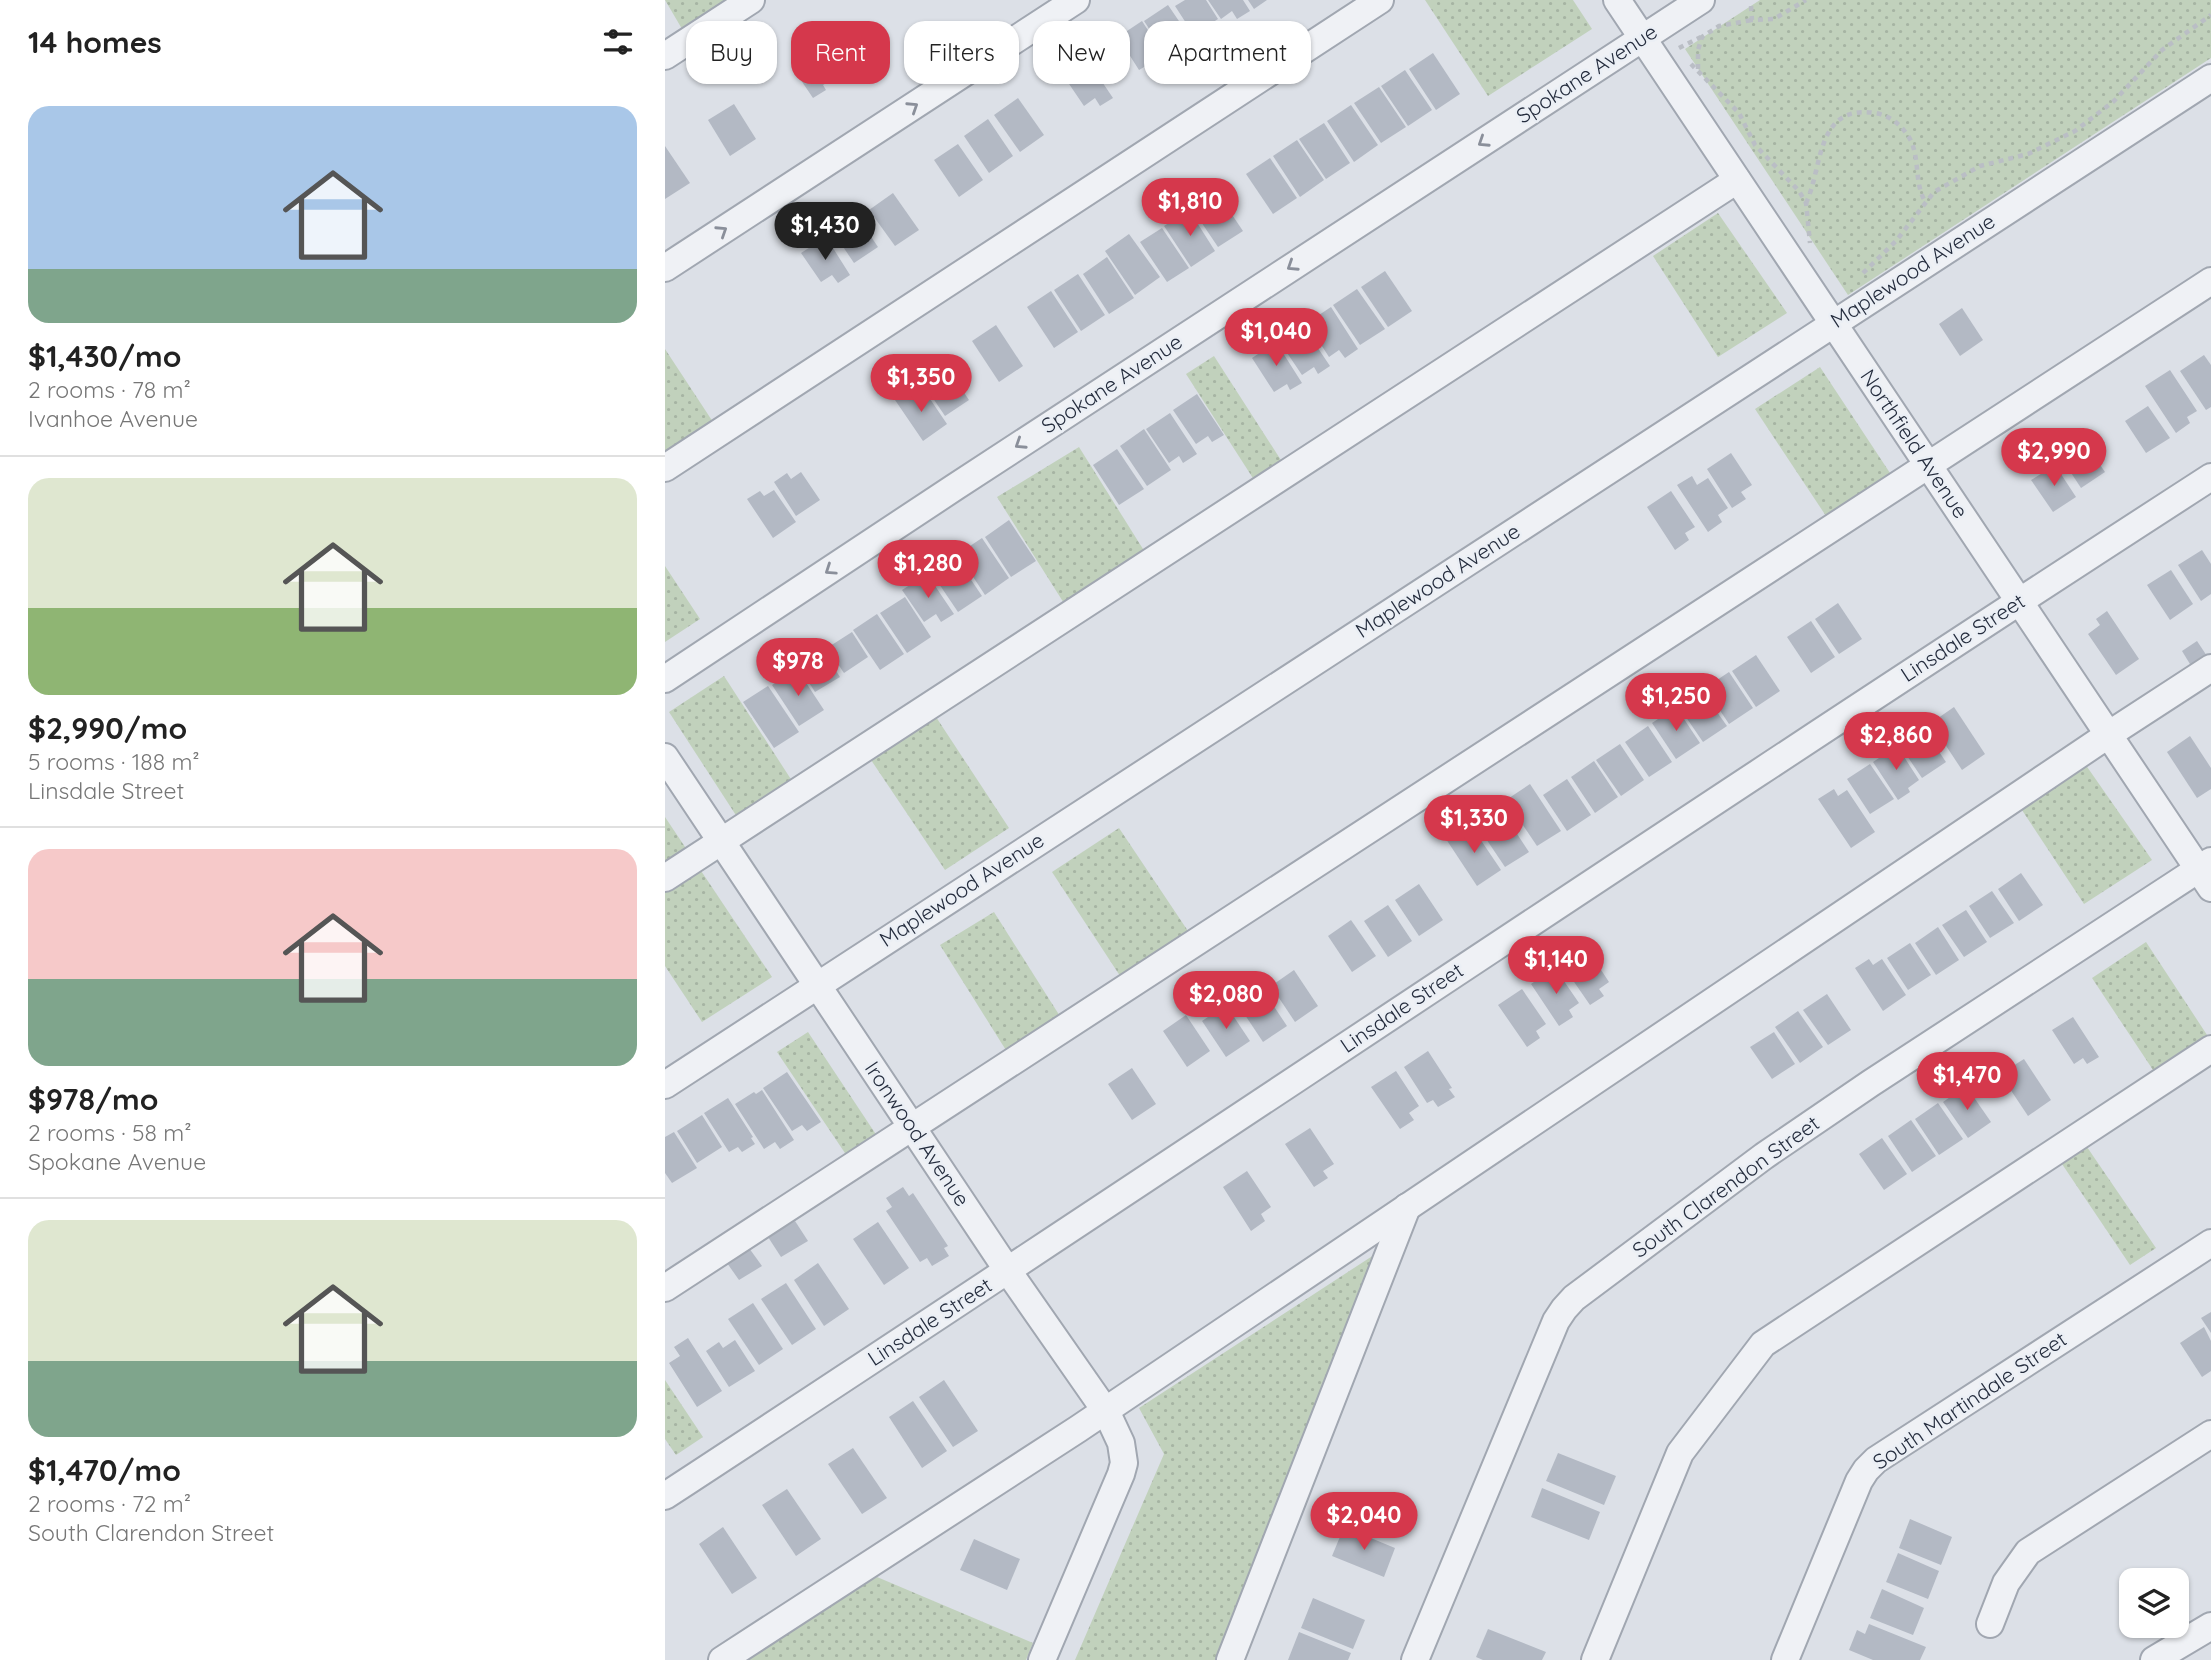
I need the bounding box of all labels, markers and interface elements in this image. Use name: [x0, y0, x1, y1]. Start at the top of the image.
street label: Spokane Avenue: [1511, 18, 1662, 128]
chip: Buy: [686, 21, 777, 84]
chip: Rent: [791, 21, 890, 84]
chip: Filters: [904, 21, 1019, 84]
chip: New: [1033, 21, 1130, 84]
chip: Apartment: [1144, 21, 1311, 84]
text: 14 homes: [28, 23, 162, 61]
icon: filters: [599, 23, 637, 61]
one-way arrow: [905, 102, 918, 115]
one-way arrow: [1477, 134, 1490, 147]
icon: home: [270, 152, 396, 278]
pin: $1,810: [1133, 178, 1247, 238]
text: $1,810: [1158, 186, 1222, 215]
pin: $1,430: [768, 202, 882, 262]
street label: Maplewood Avenue: [1825, 207, 2000, 333]
text: $1,430: [791, 210, 860, 239]
one-way arrow: [714, 227, 727, 239]
one-way arrow: [1287, 258, 1300, 271]
pin: $1,040: [1219, 308, 1333, 368]
text: $1,040: [1241, 316, 1311, 345]
street label: Spokane Avenue: [1036, 328, 1187, 438]
text: $1,430/mo: [28, 337, 181, 375]
pin: $1,350: [864, 354, 978, 414]
text: $1,350: [887, 362, 955, 391]
street label: Northfield Avenue: [1855, 364, 1974, 523]
text: 2 rooms · 78 m²: [28, 375, 191, 404]
text: Ivanhoe Avenue: [28, 404, 198, 433]
pin: $2,990: [1997, 428, 2111, 488]
one-way arrow: [1014, 436, 1027, 449]
text: $2,990: [2017, 436, 2091, 465]
street label: Maplewood Avenue: [1350, 517, 1525, 643]
icon: home: [270, 524, 396, 650]
pin: $1,280: [871, 540, 985, 600]
text: $1,280: [894, 548, 962, 577]
one-way arrow: [824, 561, 837, 574]
street label: Linsdale Street: [1896, 587, 2029, 687]
pin: $978: [757, 638, 839, 698]
text: $978: [772, 646, 824, 675]
pin: $1,250: [1619, 674, 1733, 733]
text: $1,250: [1641, 681, 1711, 710]
text: $2,990/mo: [28, 709, 187, 747]
pin: $2,860: [1839, 712, 1953, 772]
text: $2,860: [1860, 720, 1932, 749]
text: 5 rooms · 188 m²: [28, 747, 200, 776]
text: Linsdale Street: [28, 776, 184, 805]
pin: $1,330: [1417, 796, 1531, 855]
text: $1,330: [1440, 803, 1508, 832]
street label: Maplewood Avenue: [874, 826, 1049, 952]
icon: home: [270, 895, 396, 1021]
pin: $1,140: [1499, 936, 1613, 996]
text: $1,140: [1524, 944, 1588, 973]
street label: Linsdale Street: [1335, 956, 1468, 1058]
pin: $2,080: [1169, 972, 1283, 1031]
text: $2,080: [1189, 979, 1263, 1008]
pin: $1,470: [1910, 1052, 2024, 1112]
street label: Ironwood Avenue: [860, 1056, 976, 1211]
text: $1,470: [1933, 1060, 2001, 1089]
text: $978/mo: [28, 1080, 158, 1118]
street label: South Clarendon Street: [1627, 1110, 1824, 1263]
text: 2 rooms · 58 m²: [28, 1118, 191, 1147]
text: Spokane Avenue: [28, 1147, 206, 1176]
icon: home: [270, 1266, 396, 1392]
street label: Linsdale Street: [863, 1271, 996, 1371]
street label: South Martindale Street: [1868, 1326, 2071, 1475]
text: $1,470/mo: [28, 1451, 181, 1489]
text: 2 rooms · 72 m²: [28, 1489, 191, 1518]
pin: $2,040: [1307, 1492, 1421, 1552]
text: $2,040: [1327, 1500, 1401, 1529]
text: South Clarendon Street: [28, 1518, 274, 1547]
map controls: [2119, 1568, 2189, 1638]
button: layers: [2119, 1568, 2189, 1638]

